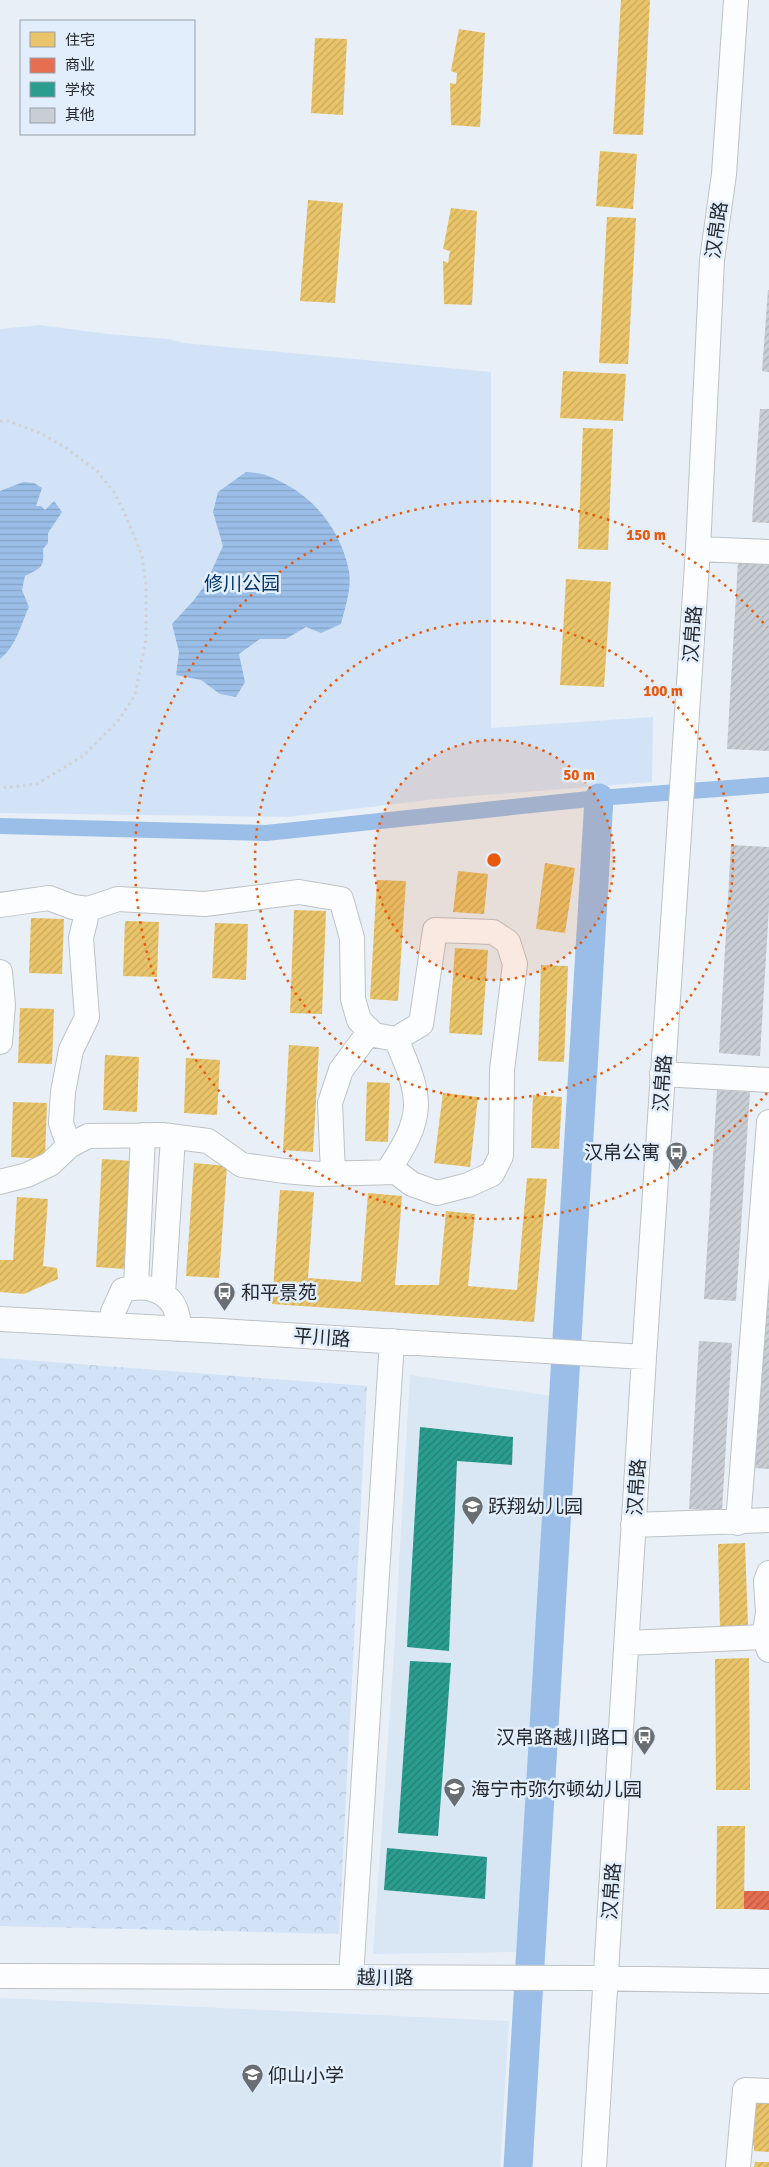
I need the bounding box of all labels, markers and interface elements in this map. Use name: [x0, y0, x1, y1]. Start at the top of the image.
legend: [20, 20, 195, 135]
text: 住宅: [65, 31, 95, 49]
text: 商业: [65, 56, 95, 74]
text: 学校: [65, 81, 95, 99]
text: 其他: [65, 106, 95, 124]
street label: 汉帛路: [701, 200, 733, 260]
text: 150 m: [626, 526, 666, 544]
park label: 修川公园: [204, 572, 280, 596]
street label: 汉帛路: [679, 605, 707, 663]
text: 100 m: [643, 682, 683, 700]
text: 50 m: [563, 766, 595, 784]
centre of rings: [485, 851, 503, 869]
street label: 汉帛路: [649, 1054, 677, 1112]
bus stop icon: 汉帛公寓: [664, 1140, 688, 1171]
place label: 汉帛公寓: [584, 1141, 660, 1165]
bus stop icon: 和平景苑: [213, 1280, 237, 1311]
place label: 和平景苑: [241, 1281, 317, 1305]
street label: 平川路: [293, 1324, 351, 1352]
street label: 汉帛路: [623, 1458, 651, 1516]
school or university icon: 跃翔幼儿园: [460, 1494, 484, 1525]
place label: 跃翔幼儿园: [488, 1495, 583, 1519]
bus stop icon: 汉帛路越川路口: [633, 1725, 657, 1756]
place label: 汉帛路越川路口: [496, 1726, 629, 1750]
school or university icon: 海宁市弥尔顿幼儿园: [443, 1777, 467, 1808]
place label: 海宁市弥尔顿幼儿园: [471, 1778, 642, 1802]
street label: 汉帛路: [598, 1862, 626, 1920]
street label: 越川路: [356, 1966, 414, 1990]
school or university icon: 仰山小学: [240, 2063, 264, 2094]
place label: 仰山小学: [268, 2064, 344, 2088]

